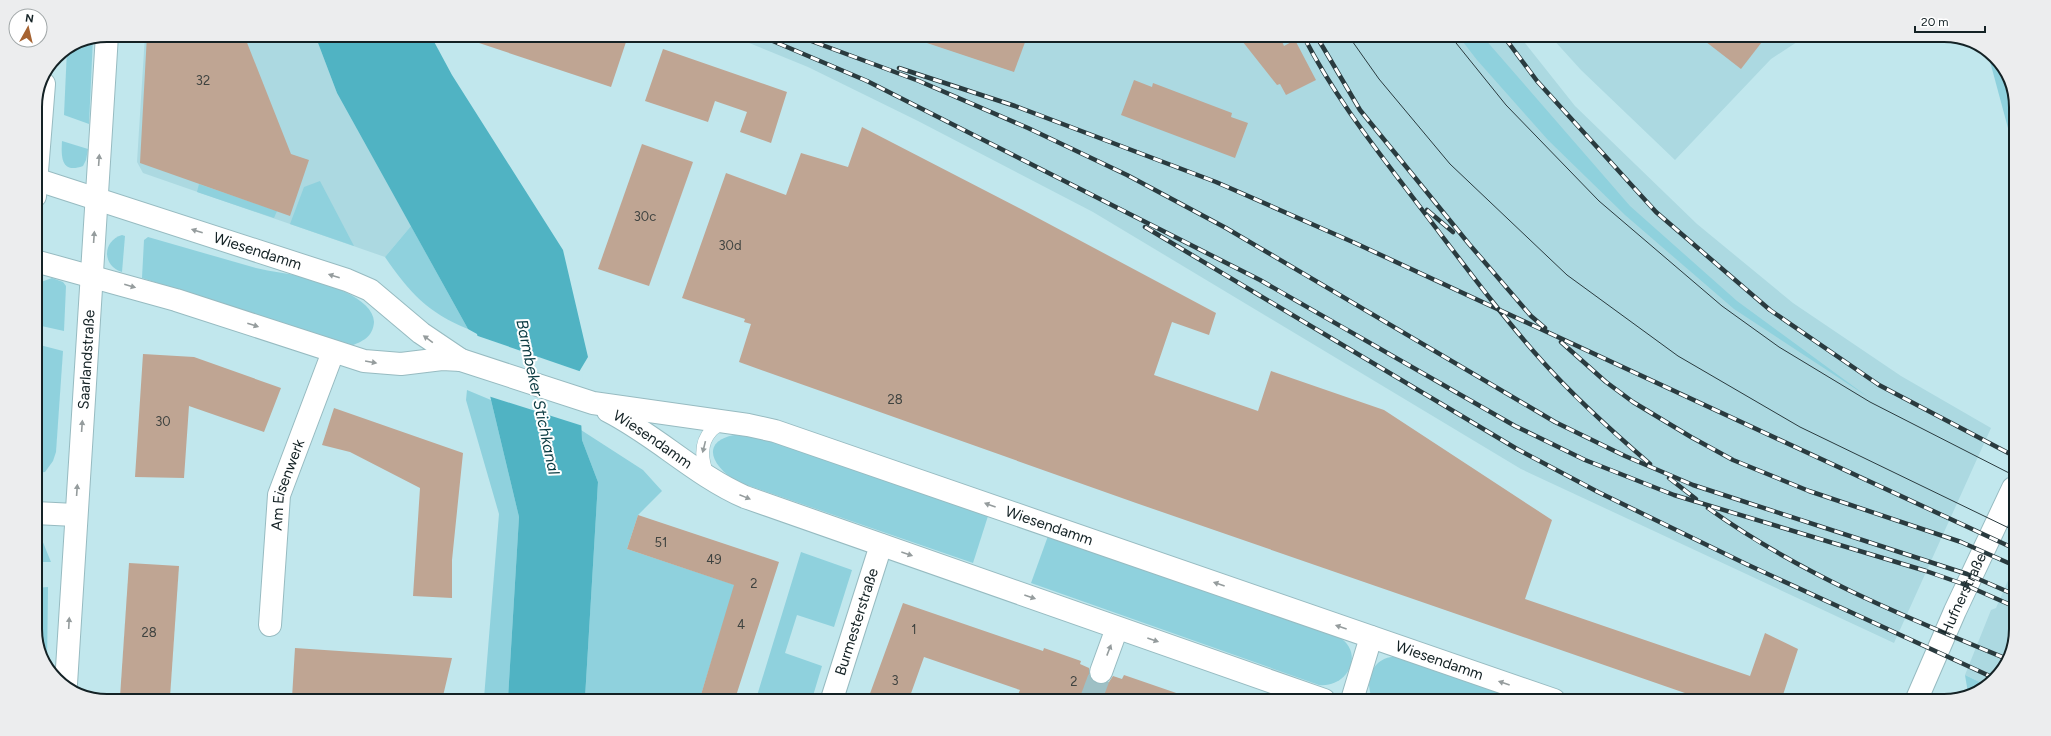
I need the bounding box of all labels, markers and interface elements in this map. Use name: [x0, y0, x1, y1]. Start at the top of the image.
north arrow: [8, 8, 48, 48]
scale bar: [1915, 8, 1985, 34]
text: N: [24, 12, 34, 26]
text: 20 m: [1921, 15, 1949, 29]
house number: 32: [196, 73, 210, 88]
one-way arrow: [96, 153, 103, 166]
house number: 30c: [634, 209, 656, 224]
one-way arrow: [191, 228, 203, 234]
street label: Wiesendamm: [211, 228, 304, 274]
one-way arrow: [91, 231, 98, 243]
house number: 30d: [718, 238, 742, 253]
one-way arrow: [327, 273, 339, 279]
one-way arrow: [124, 283, 136, 289]
street label: Saarlandstraße: [74, 309, 99, 410]
water label: Barmbeker Stichkanal: [512, 318, 564, 477]
one-way arrow: [248, 322, 260, 328]
one-way arrow: [423, 335, 433, 343]
one-way arrow: [365, 359, 377, 365]
house number: 28: [887, 392, 903, 407]
street label: Wiesendamm: [610, 406, 696, 473]
house number: 30: [155, 414, 171, 429]
one-way arrow: [78, 420, 85, 432]
street label: Am Eisenwerk: [268, 436, 309, 531]
one-way arrow: [701, 441, 707, 453]
one-way arrow: [73, 484, 80, 496]
one-way arrow: [740, 494, 751, 500]
one-way arrow: [983, 502, 995, 508]
street label: Wiesendamm: [1003, 502, 1095, 549]
house number: 51: [655, 535, 667, 550]
street label: Hufnerstraße: [1937, 550, 1990, 638]
one-way arrow: [902, 551, 914, 557]
house number: 49: [706, 552, 722, 567]
street label: Burmesterstraße: [831, 566, 882, 678]
house number: 2: [750, 576, 758, 591]
one-way arrow: [1212, 581, 1224, 587]
one-way arrow: [1024, 594, 1036, 600]
one-way arrow: [65, 617, 72, 629]
house number: 4: [737, 617, 745, 632]
house number: 1: [911, 622, 917, 637]
one-way arrow: [1335, 623, 1347, 629]
house number: 28: [141, 625, 157, 640]
one-way arrow: [1147, 637, 1159, 643]
street label: Wiesendamm: [1393, 637, 1486, 684]
one-way arrow: [1106, 643, 1112, 655]
house number: 3: [891, 673, 899, 688]
house number: 2: [1070, 674, 1078, 689]
one-way arrow: [1498, 680, 1510, 686]

